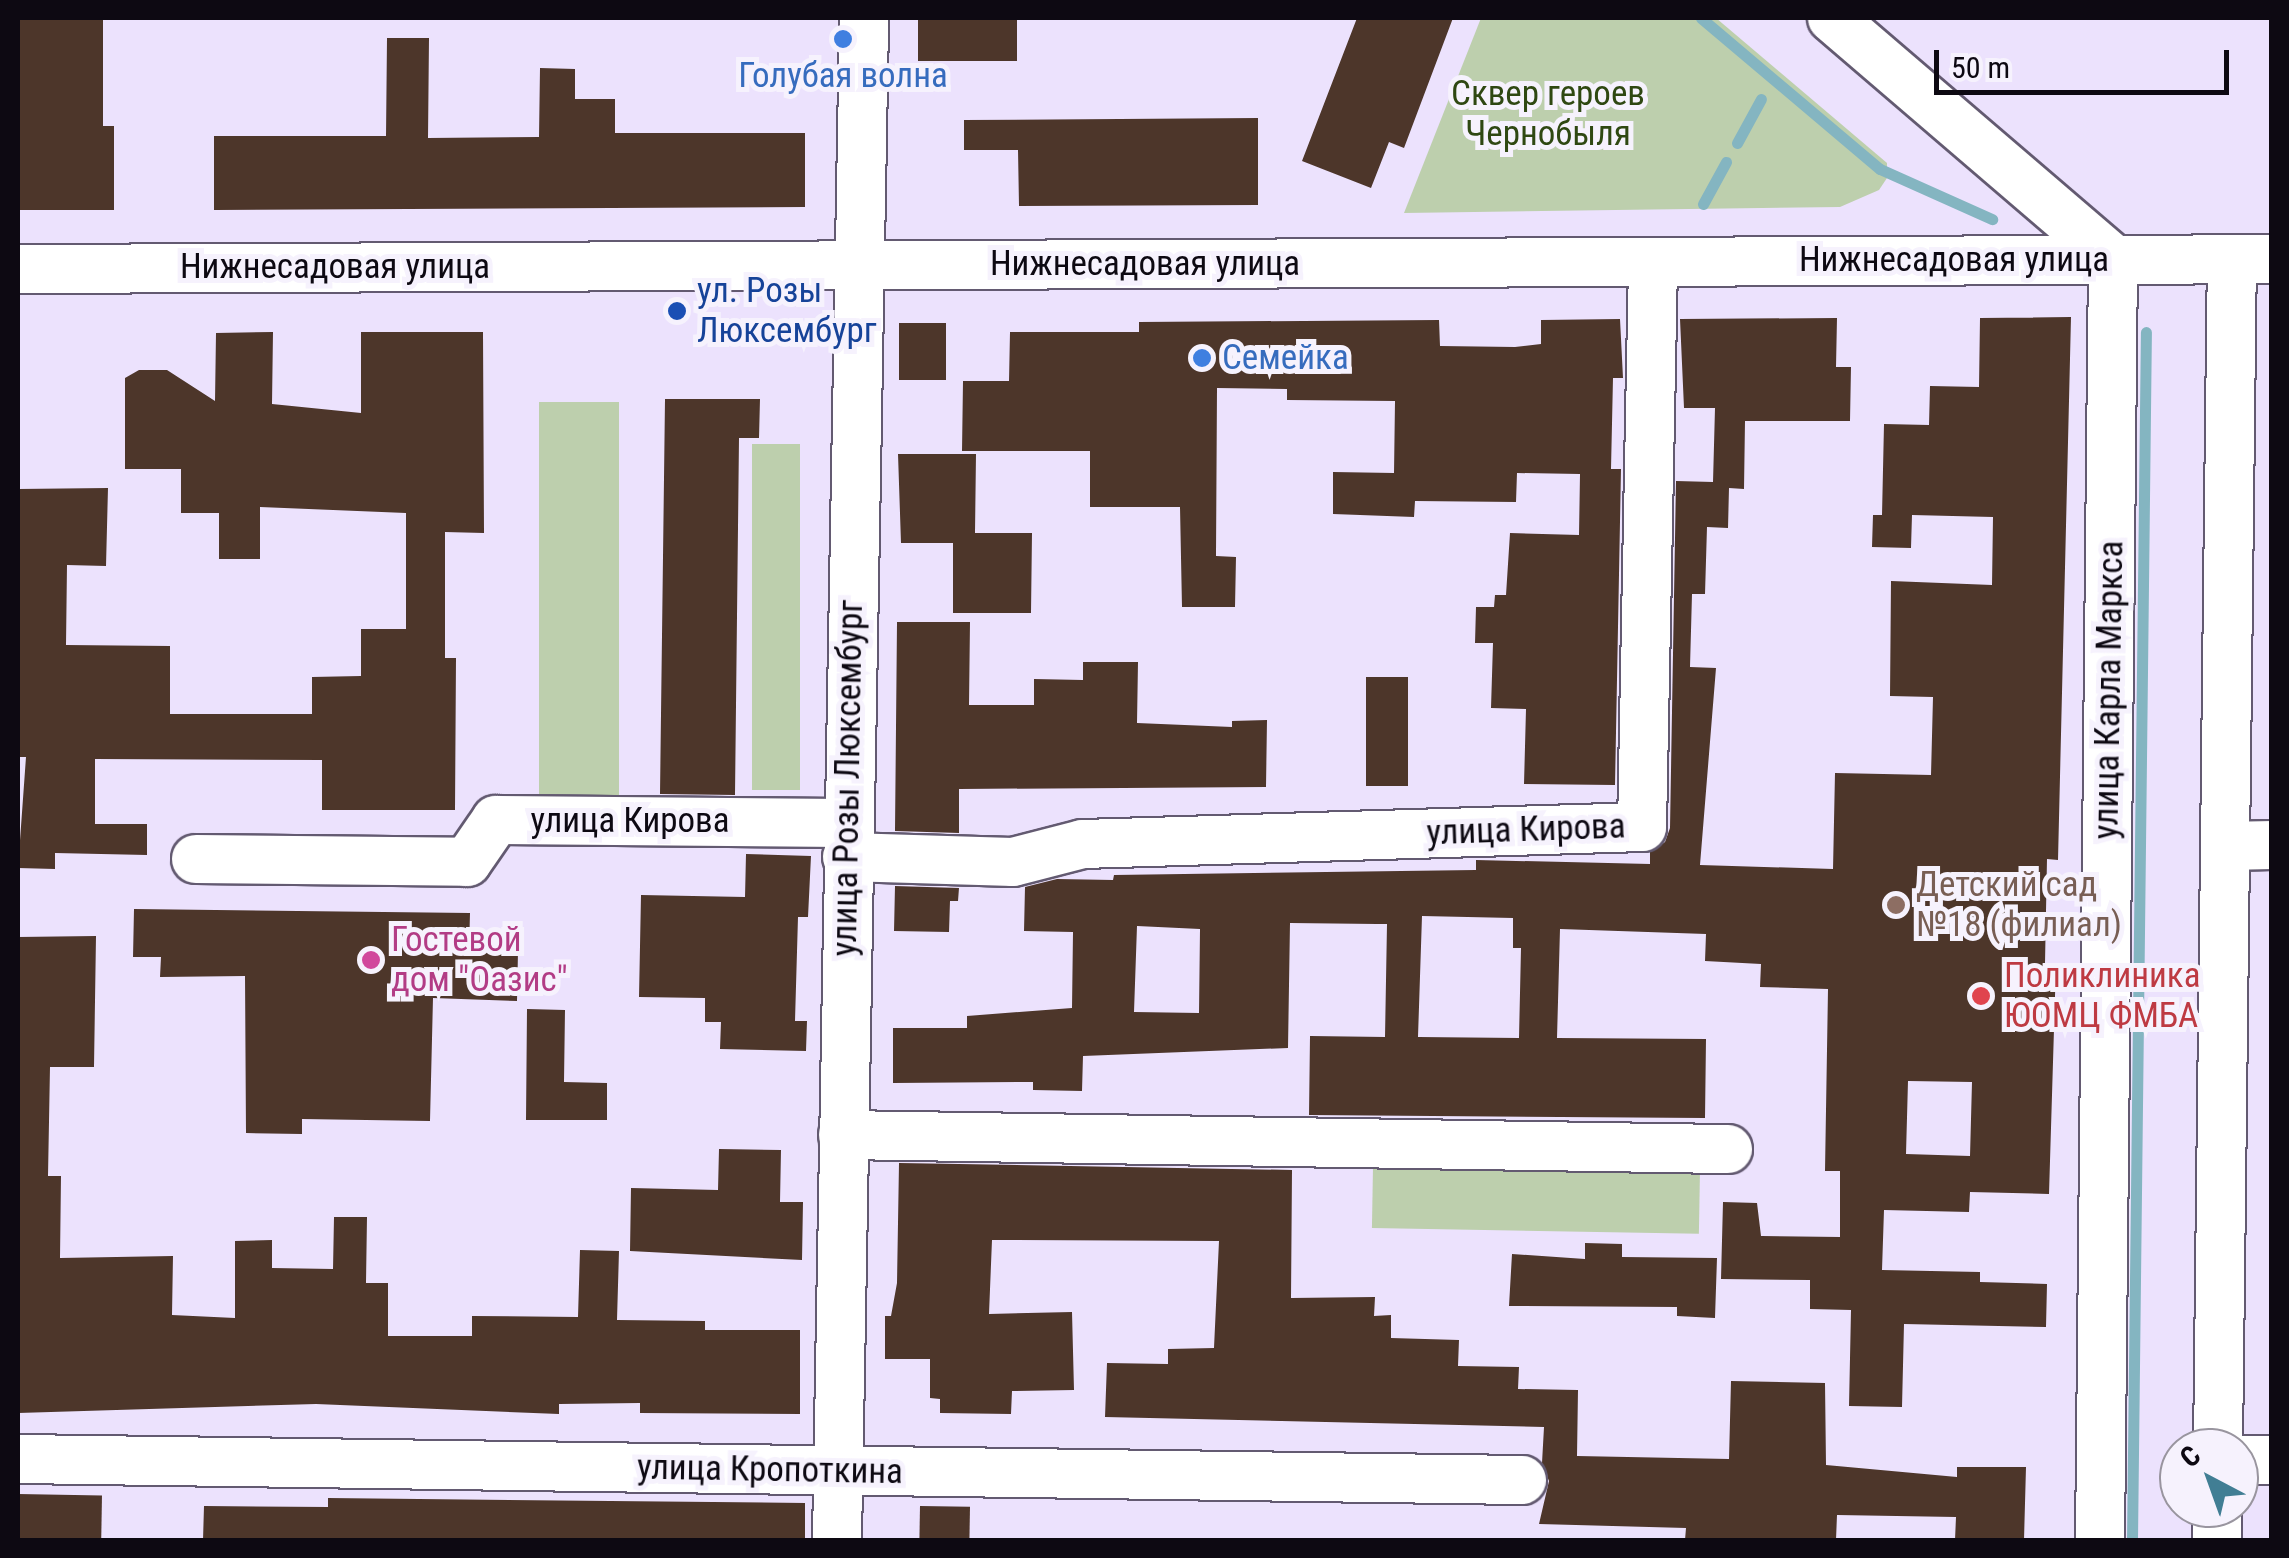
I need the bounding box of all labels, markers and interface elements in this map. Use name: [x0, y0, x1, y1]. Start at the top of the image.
marker: Голубая волна: [832, 28, 854, 50]
scale bar: [1939, 30, 2234, 92]
text: 50 m: [1951, 50, 2010, 85]
place label: Голубая волна: [738, 55, 948, 97]
park label: Сквер героев Чернобыля: [1451, 73, 1645, 155]
street label: Нижнесадовая улица: [1799, 239, 2109, 281]
street label: Нижнесадовая улица: [990, 243, 1300, 285]
street label: Нижнесадовая улица: [180, 246, 490, 288]
place label: ул. Розы Люксембург: [697, 270, 877, 352]
marker: ул. Розы Люксембург: [666, 300, 688, 322]
place label: Семейка: [1222, 337, 1349, 379]
marker: Семейка: [1191, 347, 1213, 369]
street label: улица Карла Маркса: [2085, 540, 2133, 840]
street label: улица Розы Люксембург: [824, 599, 872, 957]
street label: улица Кирова: [531, 800, 729, 842]
street label: улица Кирова: [1426, 806, 1626, 854]
place label: Детский сад №18 (филиал): [1916, 864, 2122, 946]
marker: Детский сад №18 (филиал): [1885, 894, 1907, 916]
place label: Гостевой дом "Оазис": [391, 919, 568, 1001]
marker: Гостевой дом "Оазис": [360, 949, 382, 971]
place label: Поликлиника ЮОМЦ ФМБА: [2004, 955, 2200, 1037]
marker: Поликлиника ЮОМЦ ФМБА: [1968, 983, 1994, 1009]
north arrow: [2159, 1428, 2259, 1528]
text: С: [2173, 1439, 2207, 1474]
street label: улица Кропоткина: [637, 1447, 903, 1493]

